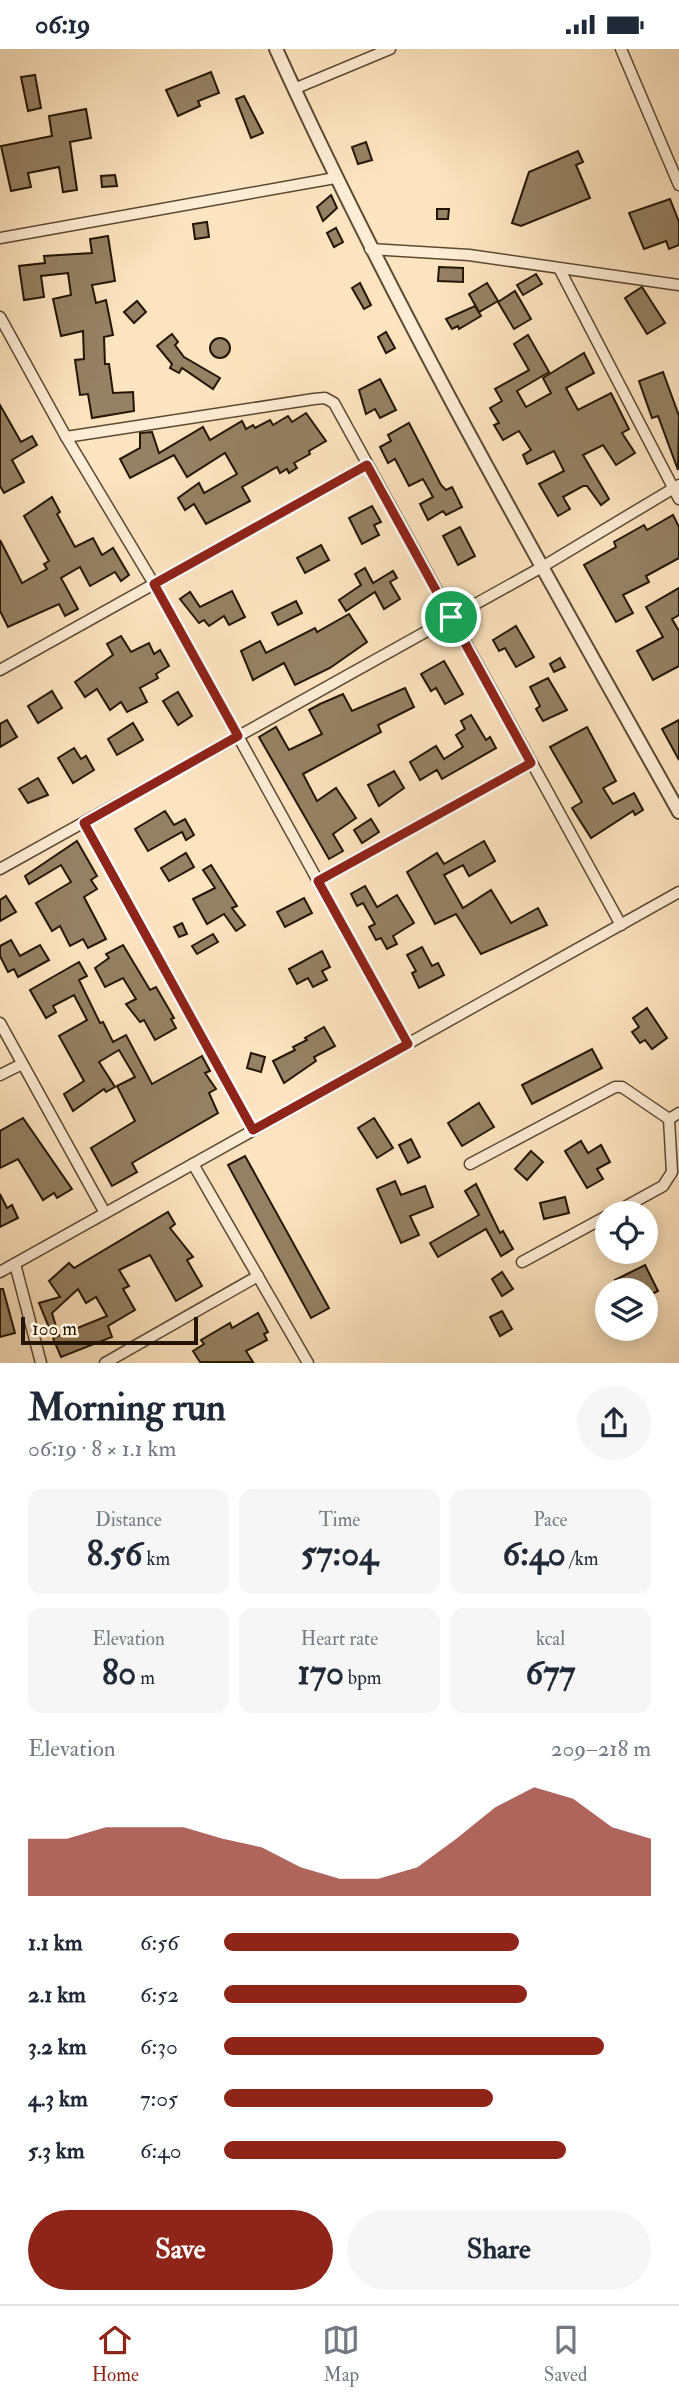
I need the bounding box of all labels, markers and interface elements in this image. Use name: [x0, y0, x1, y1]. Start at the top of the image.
text: 06:19: [35, 9, 90, 41]
pin: [421, 587, 481, 647]
icon: arrive: [432, 598, 470, 636]
map controls: [595, 1201, 658, 1341]
button: locate: [595, 1201, 658, 1264]
button: layers: [595, 1278, 658, 1341]
scale bar: [21, 1314, 198, 1345]
text: 100 m: [32, 1317, 77, 1341]
text: Morning run: [28, 1384, 226, 1432]
button: share: [577, 1386, 651, 1460]
text: 06:19 · 8 × 1.1 km: [28, 1434, 176, 1463]
text: Distance: [95, 1508, 162, 1532]
text: Time: [319, 1508, 360, 1532]
text: Pace: [533, 1508, 568, 1532]
text: 8.56: [87, 1532, 142, 1576]
text: 57:04: [301, 1532, 378, 1576]
text: 6:40: [503, 1532, 566, 1576]
text: km: [142, 1547, 170, 1571]
text: /km: [566, 1547, 598, 1571]
text: Elevation: [92, 1627, 165, 1651]
text: Heart rate: [301, 1627, 378, 1651]
text: kcal: [536, 1627, 565, 1651]
text: 80: [102, 1651, 136, 1695]
text: 170: [297, 1651, 344, 1695]
text: 677: [526, 1651, 575, 1695]
text: m: [136, 1666, 155, 1690]
text: bpm: [344, 1666, 382, 1690]
text: Elevation: [28, 1734, 116, 1763]
text: 209–218 m: [551, 1734, 651, 1763]
text: 1.1 km: [28, 1928, 83, 1957]
text: 6:56: [140, 1928, 179, 1957]
text: 2.1 km: [28, 1980, 86, 2009]
text: 6:52: [140, 1980, 179, 2009]
text: 3.2 km: [28, 2032, 87, 2061]
text: 6:30: [140, 2032, 178, 2061]
text: 4.3 km: [28, 2084, 88, 2113]
text: 7:05: [140, 2084, 178, 2113]
text: 5.3 km: [28, 2136, 85, 2165]
text: 6:40: [140, 2136, 181, 2165]
button: Save: [28, 2210, 333, 2290]
button: Share: [347, 2210, 651, 2290]
tab: Home: [92, 2321, 139, 2387]
tab: Map: [322, 2321, 360, 2387]
tab: Saved: [544, 2321, 587, 2387]

